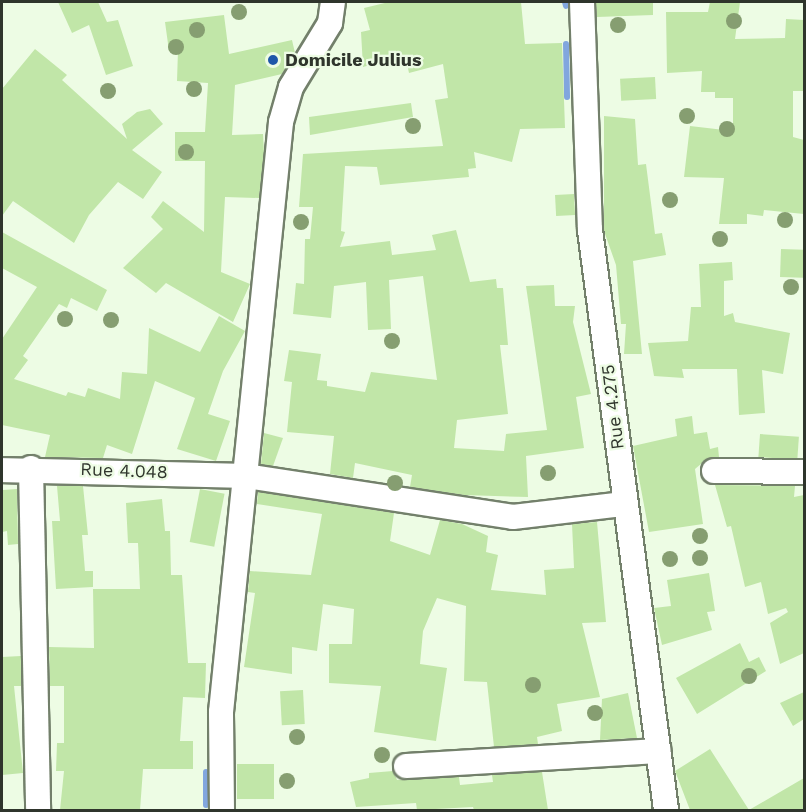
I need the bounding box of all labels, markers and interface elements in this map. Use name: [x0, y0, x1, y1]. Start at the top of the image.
place label: Domicile Julius: [285, 49, 422, 71]
marker: Domicile Julius: [266, 53, 280, 67]
street label: Rue 4.275: [597, 363, 629, 451]
street label: Rue 4.048: [80, 459, 168, 483]

